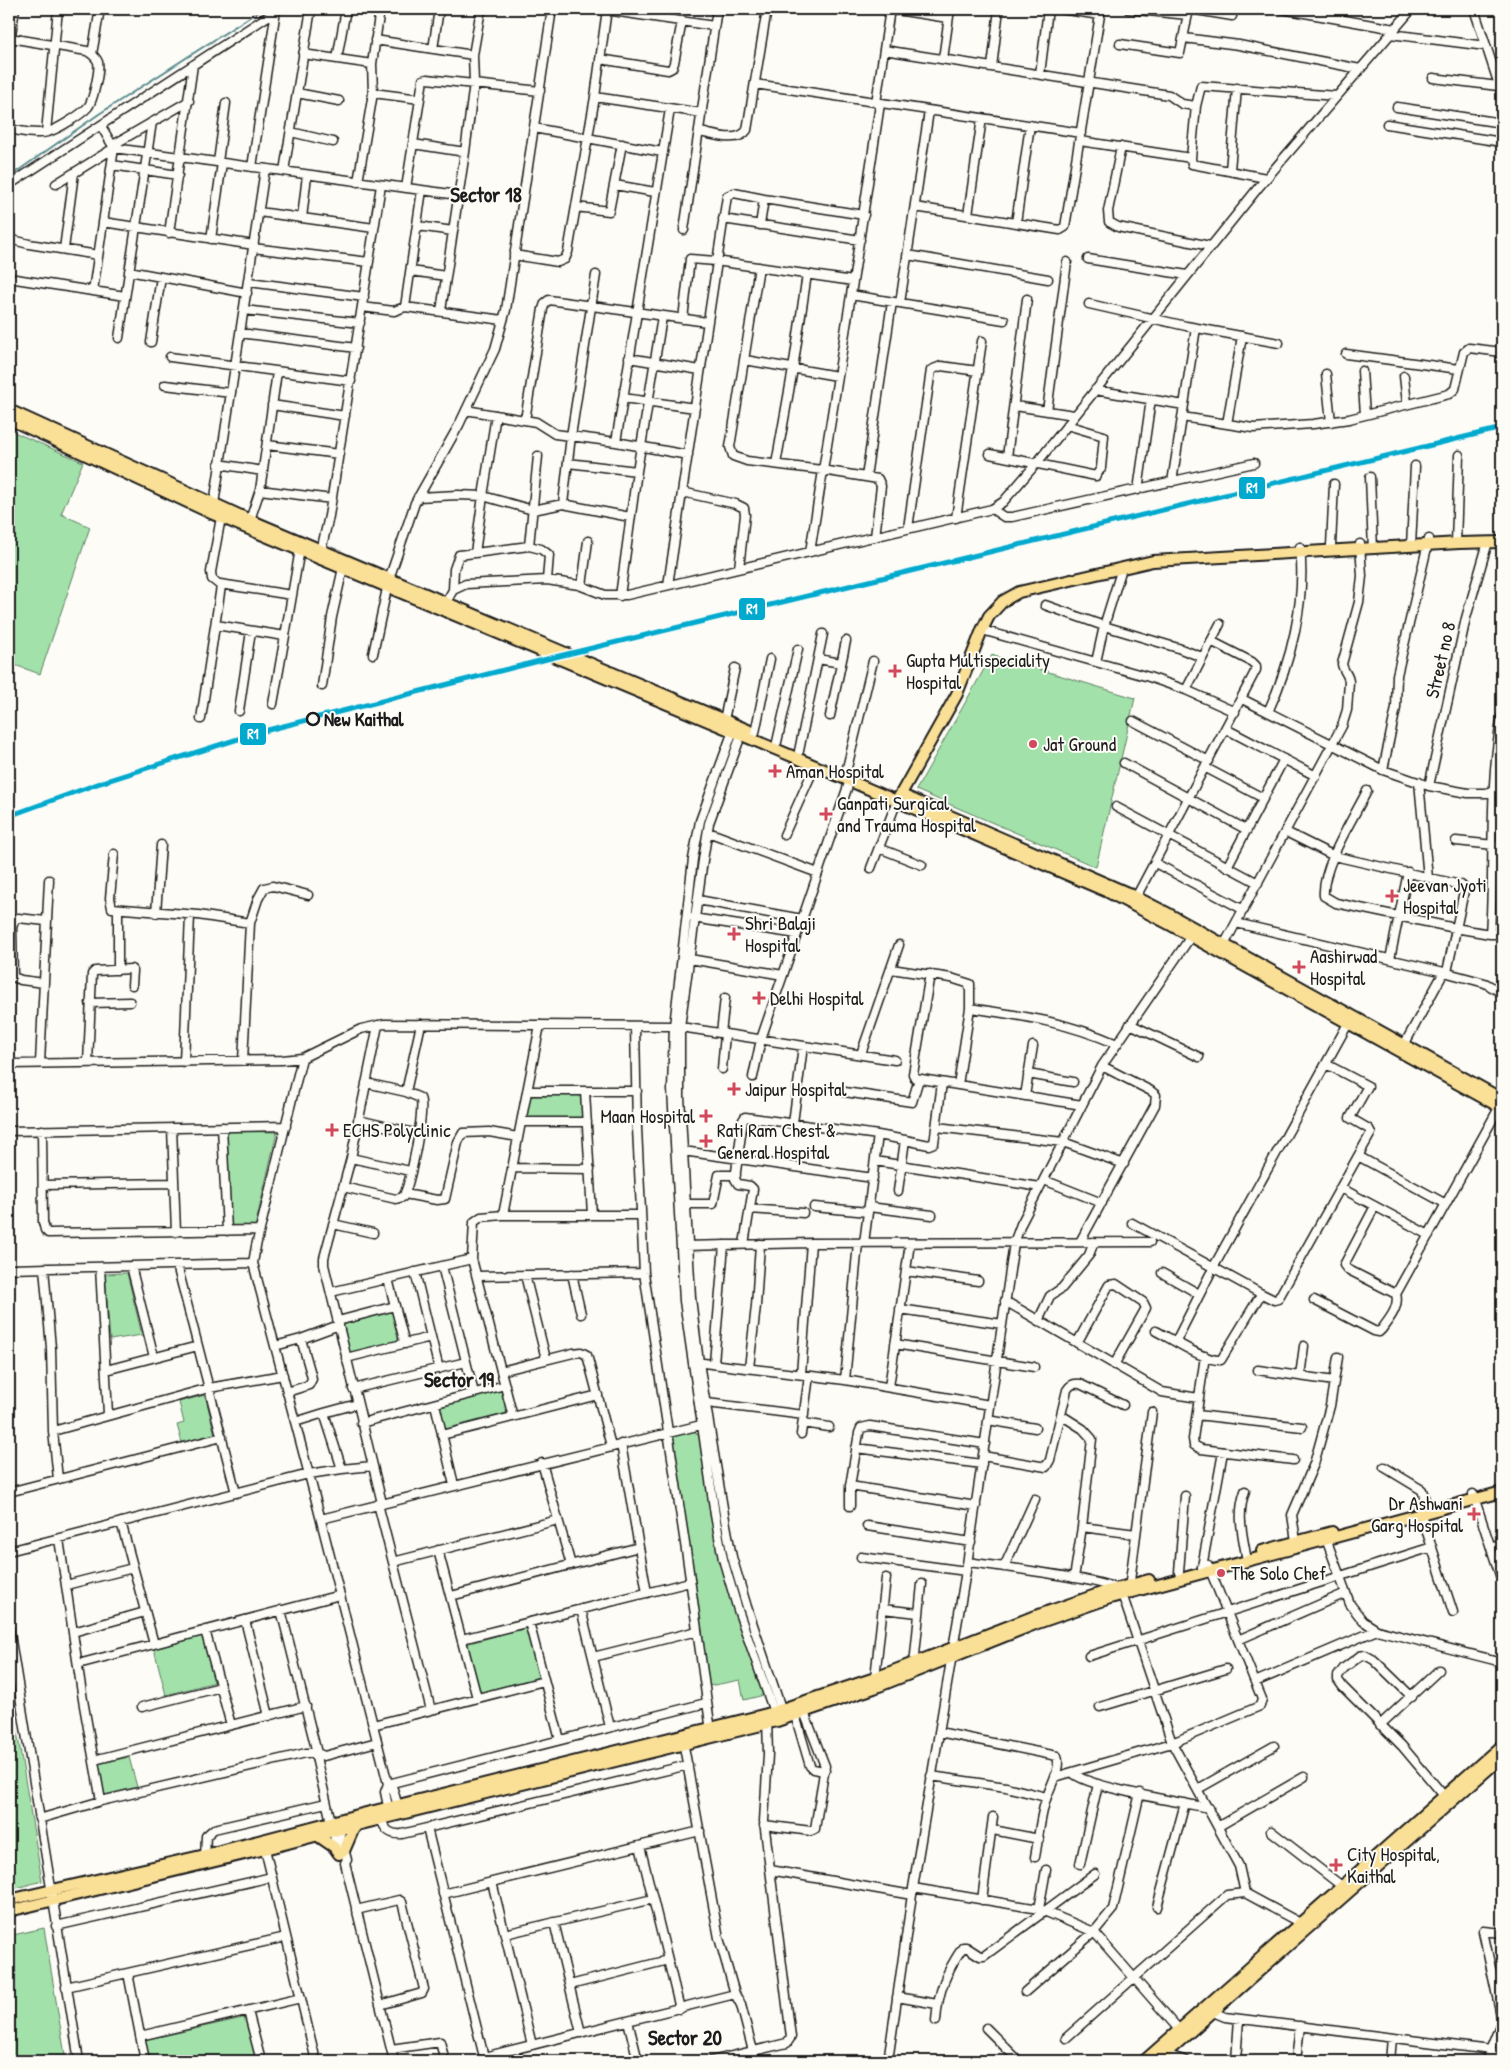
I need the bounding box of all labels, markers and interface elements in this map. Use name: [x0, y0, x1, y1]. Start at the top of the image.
district label: Sector 18: [450, 180, 522, 209]
line badge: R1: [1238, 476, 1266, 500]
text: R1: [1246, 478, 1258, 497]
line badge: R1: [738, 597, 766, 621]
text: R1: [746, 599, 758, 618]
street label: Street no 8: [1419, 619, 1461, 701]
place label: Gupta Multispeciality Hospital: [906, 647, 1050, 695]
marker: Gupta Multispeciality Hospital: [888, 664, 902, 678]
place label: New Kaithal: [324, 706, 404, 732]
marker: New Kaithal: [306, 712, 320, 726]
line badge: R1: [239, 722, 267, 746]
text: R1: [247, 724, 259, 743]
place label: Jat Ground: [1043, 731, 1117, 757]
marker: Jat Ground: [1027, 738, 1039, 750]
place label: Aman Hospital: [786, 758, 885, 784]
marker: Aman Hospital: [768, 764, 782, 778]
place label: Ganpati Surgical and Trauma Hospital: [837, 790, 977, 838]
marker: Ganpati Surgical and Trauma Hospital: [819, 807, 833, 821]
place label: Jeevan Jyoti Hospital: [1403, 872, 1487, 920]
marker: Jeevan Jyoti Hospital: [1385, 889, 1399, 903]
place label: Shri Balaji Hospital: [745, 910, 816, 958]
marker: Shri Balaji Hospital: [727, 927, 741, 941]
place label: Aashirwad Hospital: [1310, 943, 1378, 991]
marker: Aashirwad Hospital: [1292, 960, 1306, 974]
place label: Delhi Hospital: [770, 985, 864, 1011]
marker: Delhi Hospital: [752, 991, 766, 1005]
place label: Jaipur Hospital: [745, 1076, 847, 1102]
marker: Jaipur Hospital: [727, 1082, 741, 1096]
place label: Maan Hospital: [601, 1103, 696, 1129]
marker: Maan Hospital: [699, 1109, 713, 1123]
place label: ECHS Polyclinic: [343, 1117, 451, 1143]
place label: Rati Ram Chest & General Hospital: [717, 1117, 836, 1165]
marker: ECHS Polyclinic: [325, 1123, 339, 1137]
marker: Rati Ram Chest & General Hospital: [699, 1134, 713, 1148]
district label: Sector 19: [424, 1365, 494, 1394]
place label: Dr Ashwani Garg Hospital: [1371, 1490, 1464, 1538]
marker: Dr Ashwani Garg Hospital: [1467, 1507, 1481, 1521]
place label: The Solo Chef: [1231, 1560, 1326, 1586]
marker: The Solo Chef: [1215, 1567, 1227, 1579]
place label: City Hospital, Kaithal: [1347, 1841, 1440, 1889]
marker: City Hospital, Kaithal: [1329, 1858, 1343, 1872]
district label: Sector 20: [648, 2023, 723, 2052]

